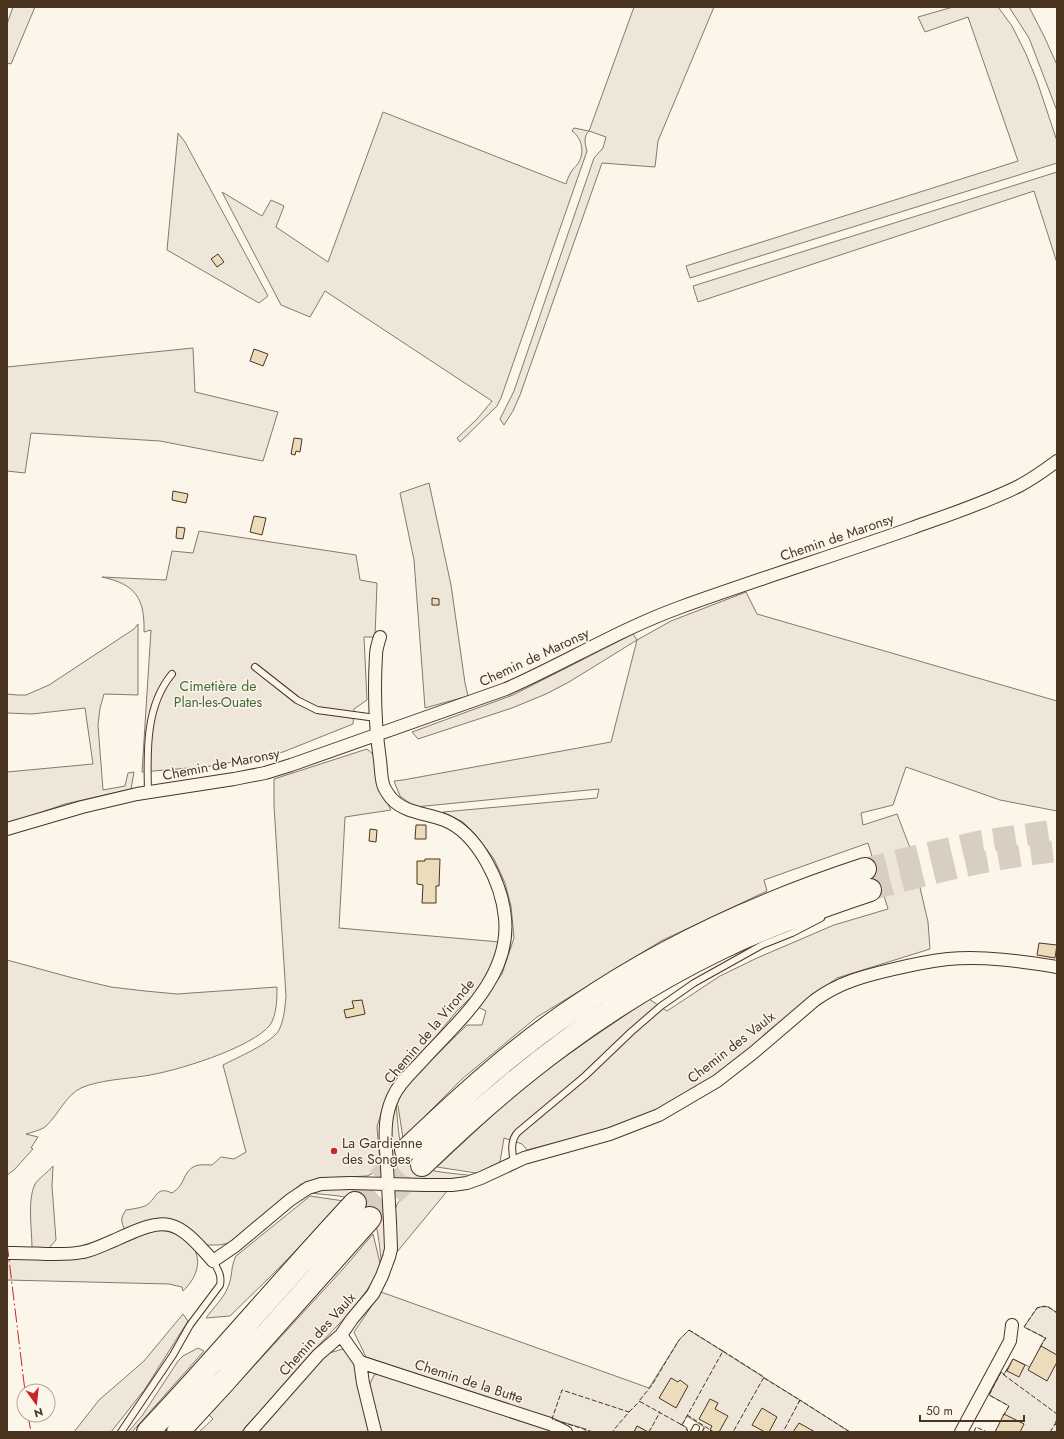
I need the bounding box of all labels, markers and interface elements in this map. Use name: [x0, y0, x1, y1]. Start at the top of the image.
street label: Chemin de Maronsy: [777, 508, 897, 566]
street label: Chemin de Maronsy: [476, 622, 593, 691]
park label: Cimetière de Plan-les-Ouates: [174, 676, 262, 712]
street label: Chemin de Maronsy: [161, 743, 282, 785]
street label: Chemin de la Vironde: [379, 974, 479, 1088]
street label: Chemin des Vaulx: [683, 1006, 779, 1088]
place label: La Gardienne des Songes: [342, 1133, 422, 1169]
marker: La Gardienne des Songes: [329, 1146, 339, 1156]
street label: Chemin des Vaulx: [274, 1288, 360, 1380]
street label: Chemin de la Butte: [412, 1354, 526, 1408]
north arrow: [16, 1383, 56, 1423]
scale bar: [920, 1397, 1024, 1423]
text: 50 m: [926, 1402, 953, 1420]
text: N: [32, 1404, 45, 1422]

